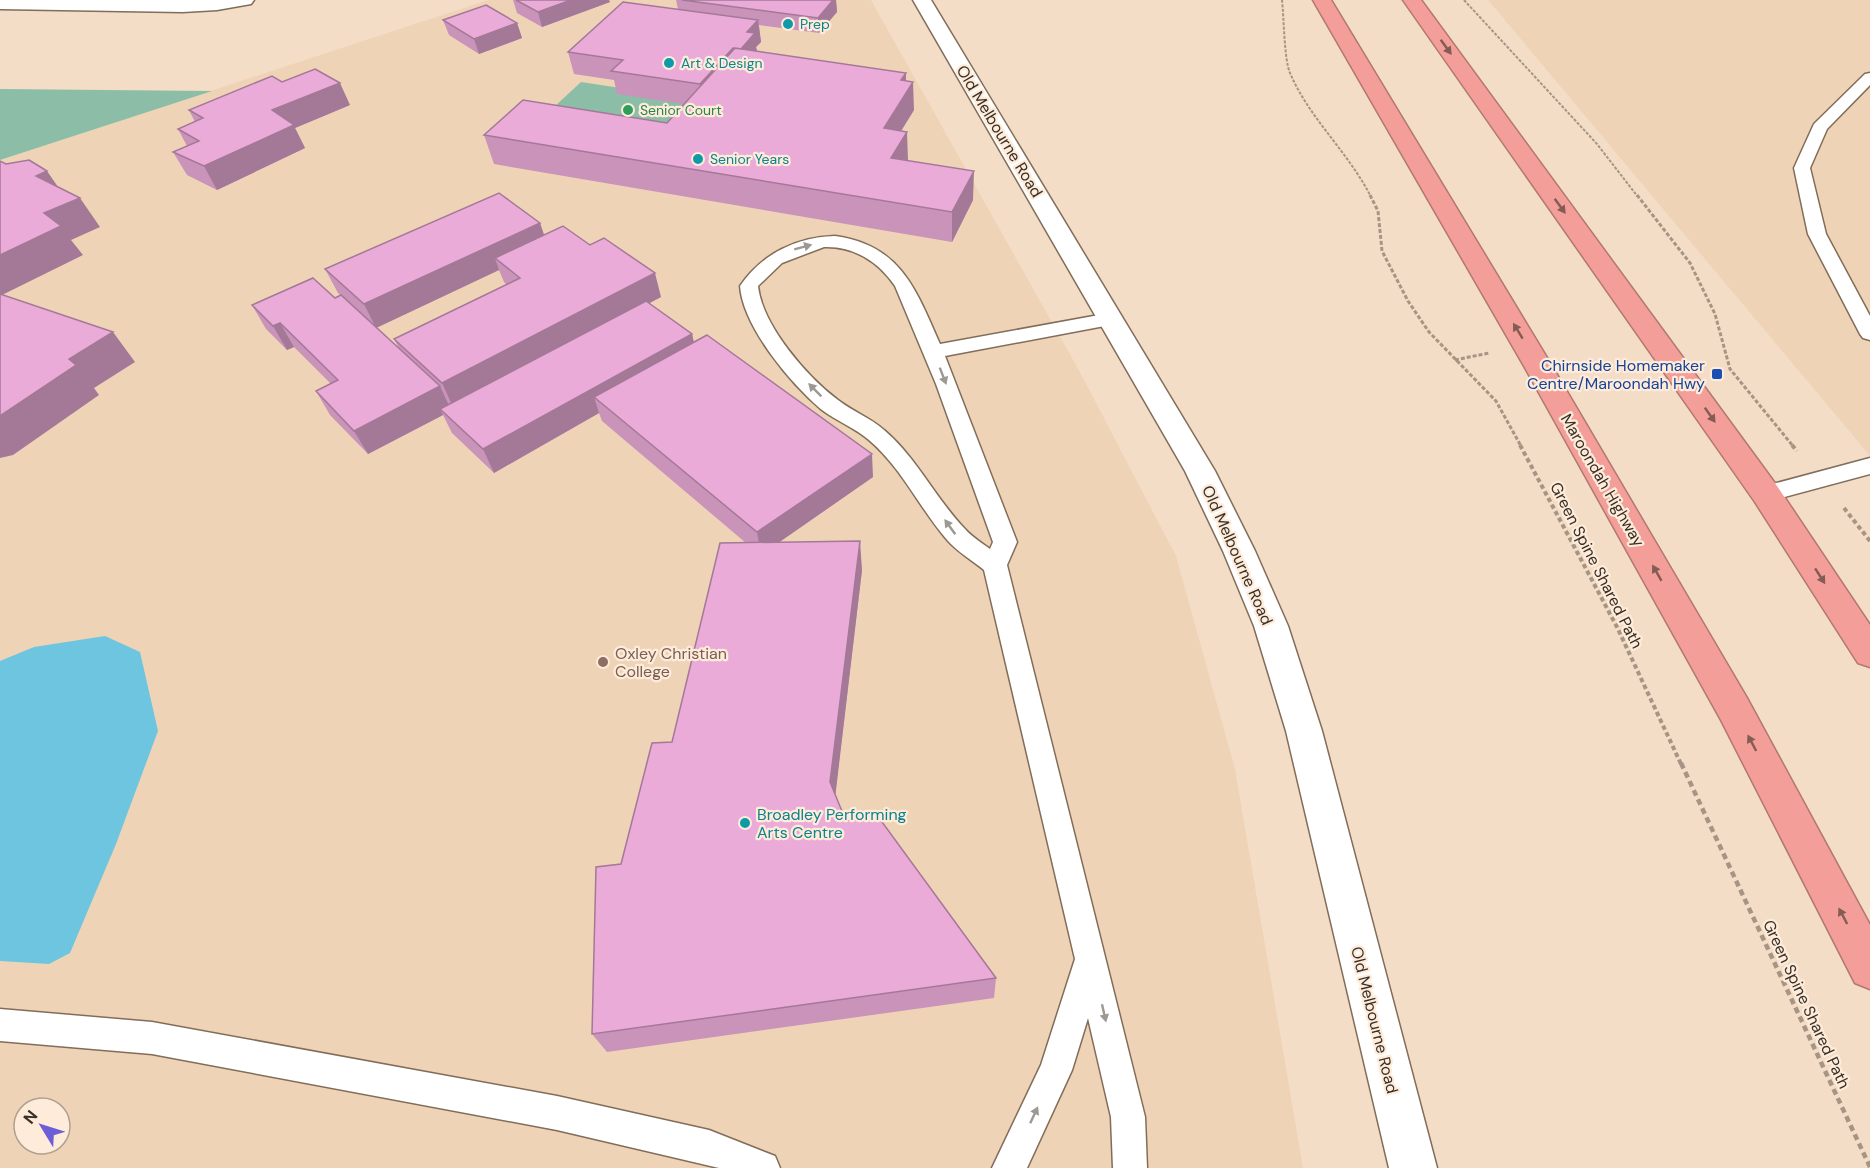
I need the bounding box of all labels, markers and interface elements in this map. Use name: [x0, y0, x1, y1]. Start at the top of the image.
place label: Prep: [800, 15, 830, 33]
marker: Prep: [781, 17, 795, 31]
one-way arrow: [1440, 39, 1452, 55]
place label: Art & Design: [681, 54, 763, 72]
marker: Art & Design: [662, 56, 676, 70]
street label: Old Melbourne Road: [952, 61, 1047, 201]
place label: Senior Court: [640, 101, 722, 119]
marker: Senior Court: [621, 103, 635, 117]
place label: Senior Years: [710, 150, 789, 168]
marker: Senior Years: [691, 152, 705, 166]
one-way arrow: [1554, 197, 1566, 213]
one-way arrow: [794, 241, 812, 251]
one-way arrow: [1513, 323, 1523, 340]
place label: Chirnside Homemaker Centre/Maroondah Hwy: [1527, 355, 1705, 394]
one-way arrow: [938, 367, 948, 385]
marker: Chirnside Homemaker Centre/Maroondah Hwy: [1710, 367, 1724, 381]
one-way arrow: [809, 383, 823, 397]
one-way arrow: [1704, 408, 1716, 423]
street label: Maroondah Highway: [1556, 410, 1649, 551]
street label: Green Spine Shared Path: [1545, 478, 1648, 652]
street label: Old Melbourne Road: [1197, 482, 1278, 628]
one-way arrow: [945, 519, 957, 534]
one-way arrow: [1652, 565, 1662, 582]
one-way arrow: [1814, 568, 1826, 584]
place label: Oxley Christian College: [615, 643, 727, 682]
marker: Oxley Christian College: [596, 655, 610, 669]
one-way arrow: [1747, 735, 1757, 752]
place label: Broadley Performing Arts Centre: [757, 804, 907, 843]
marker: Broadley Performing Arts Centre: [738, 816, 752, 830]
one-way arrow: [1838, 907, 1848, 924]
street label: Green Spine Shared Path: [1758, 916, 1855, 1092]
street label: Old Melbourne Road: [1346, 944, 1403, 1096]
one-way arrow: [1100, 1004, 1109, 1023]
north arrow: [12, 1096, 72, 1156]
text: N: [19, 1106, 42, 1128]
one-way arrow: [1030, 1107, 1039, 1124]

